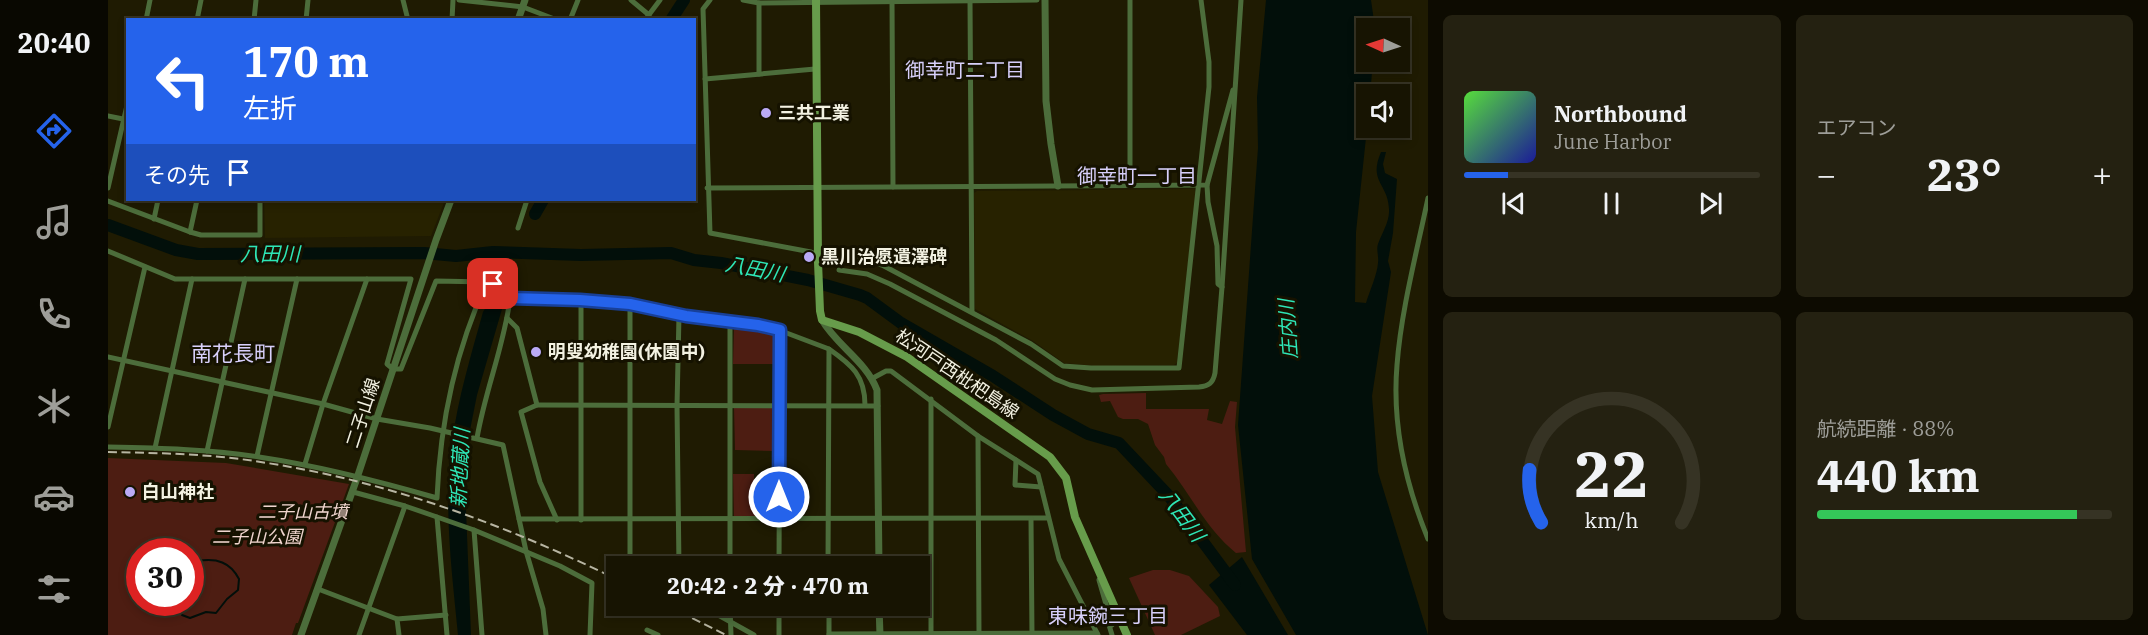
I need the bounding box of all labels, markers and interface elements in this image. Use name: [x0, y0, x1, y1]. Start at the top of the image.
north arrow: [1356, 18, 1410, 72]
map controls: [1356, 18, 1410, 138]
text: 20:40: [18, 25, 90, 60]
text: 170 m: [243, 34, 369, 89]
icon: left: [144, 42, 222, 120]
district label: 御幸町二丁目: [905, 56, 1025, 83]
button: sound: [1356, 84, 1410, 138]
text: 左折: [243, 90, 297, 125]
text: Northbound: [1554, 99, 1687, 128]
place label: 三共工業: [778, 101, 850, 124]
marker: 三共工業: [759, 106, 773, 120]
icon: directions: [33, 110, 75, 152]
text: エアコン: [1817, 114, 1897, 141]
text: June Harbor: [1554, 128, 1671, 155]
text: 23°: [1927, 145, 2002, 203]
text: −: [1817, 153, 1836, 196]
text: +: [2092, 153, 2112, 196]
icon: arrive: [222, 156, 255, 189]
text: その先: [144, 160, 210, 189]
district label: 御幸町一丁目: [1077, 162, 1197, 189]
icon: previous: [1497, 187, 1530, 220]
icon: pause: [1595, 187, 1628, 220]
icon: next: [1694, 187, 1727, 220]
icon: music: [33, 201, 75, 243]
water label: 八田川: [240, 240, 302, 267]
place label: 黒川治愿遺澤碑: [821, 245, 947, 268]
water label: 八田川: [723, 250, 789, 288]
marker: 黒川治愿遺澤碑: [802, 250, 816, 264]
pin: [467, 258, 518, 309]
icon: arrive: [476, 267, 509, 300]
icon: phone: [33, 293, 75, 335]
water label: 庄内川: [1272, 296, 1303, 360]
street label: 松河戸西枇杷島線: [891, 324, 1023, 423]
district label: 南花長町: [191, 339, 275, 367]
place label: 明叟幼稚園(休園中): [548, 340, 705, 363]
marker: 明叟幼稚園(休園中): [529, 345, 543, 359]
street label: 二子山線: [340, 375, 385, 451]
icon: climate: [33, 385, 75, 427]
text: 航続距離 · 88%: [1817, 415, 1955, 442]
water label: 新地蔵川: [444, 425, 475, 509]
text: 22: [1574, 433, 1649, 514]
text: 440 km: [1817, 446, 1980, 504]
position arrow: [747, 465, 811, 529]
icon: car: [33, 476, 75, 518]
place label: 白山神社: [142, 480, 214, 503]
water label: 八田川: [1154, 483, 1212, 548]
marker: 白山神社: [123, 485, 137, 499]
park label: 二子山古墳: [258, 500, 351, 523]
text: km/h: [1585, 506, 1639, 534]
park label: 二子山公園: [212, 525, 305, 548]
speed limit sign: 30: [126, 538, 204, 616]
icon: filters: [33, 568, 75, 610]
text: 20:42 · 2 分 · 470 m: [667, 571, 869, 600]
district label: 東味鋺三丁目: [1048, 602, 1168, 629]

